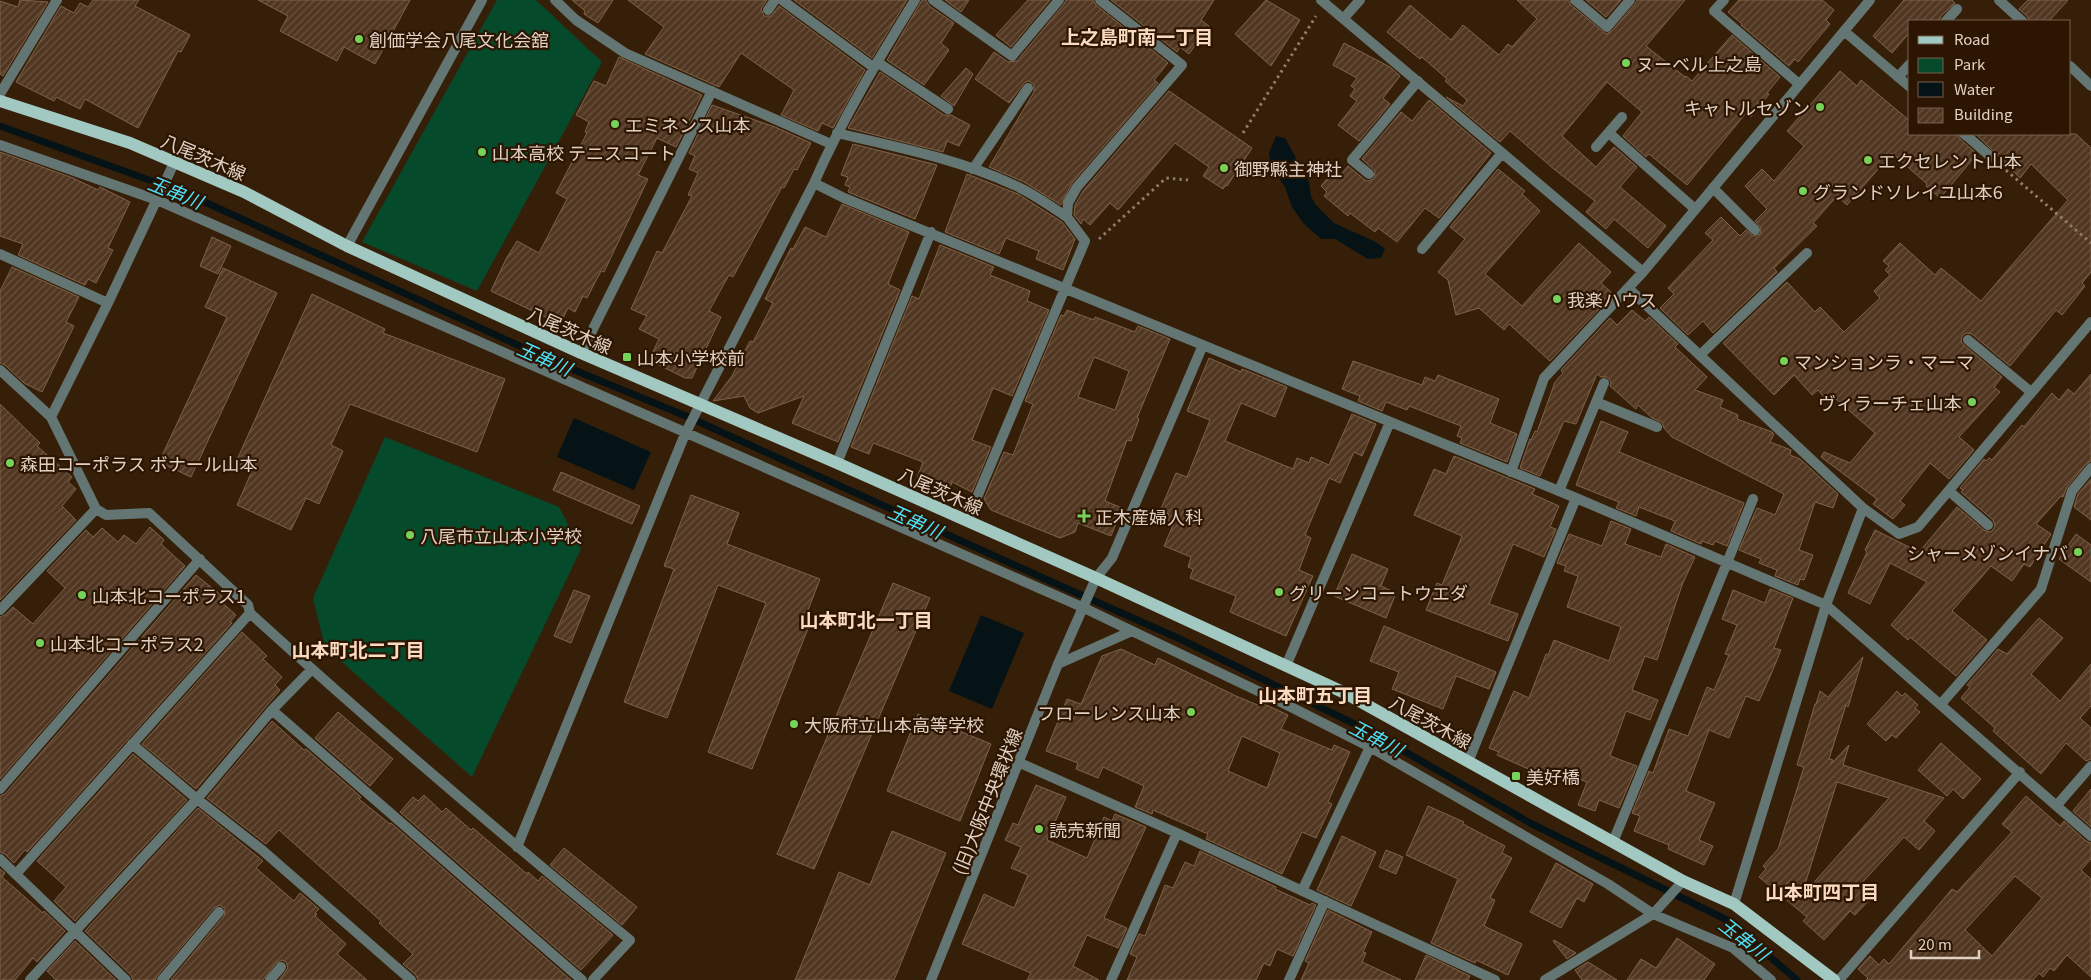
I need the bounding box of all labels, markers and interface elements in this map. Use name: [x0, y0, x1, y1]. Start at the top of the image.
legend: [1908, 20, 2071, 135]
district label: 上之島町南一丁目: [1061, 22, 1213, 49]
place label: 創価学会八尾文化会舘: [369, 26, 549, 52]
text: Road: [1954, 28, 1990, 49]
marker: 創価学会八尾文化会舘: [353, 33, 365, 45]
place label: ヌーベル上之島: [1636, 50, 1762, 76]
text: Park: [1954, 53, 1986, 74]
marker: ヌーベル上之島: [1620, 57, 1632, 69]
text: Water: [1954, 78, 1995, 99]
place label: キャトルセゾン: [1684, 94, 1810, 120]
marker: キャトルセゾン: [1814, 101, 1826, 113]
text: Building: [1954, 103, 2013, 124]
place label: エミネンス山本: [625, 111, 751, 137]
marker: エミネンス山本: [609, 118, 621, 130]
street label: 八尾茨木線: [157, 126, 251, 186]
place label: 山本高校 テニスコート: [492, 139, 676, 165]
marker: 山本高校 テニスコート: [476, 146, 488, 158]
place label: エクセレント山本: [1878, 147, 2022, 173]
marker: エクセレント山本: [1862, 154, 1874, 166]
place label: 御野縣主神社: [1234, 155, 1342, 181]
marker: 御野縣主神社: [1218, 162, 1230, 174]
water label: 玉串川: [145, 168, 209, 215]
place label: グランドソレイユ山本6: [1813, 178, 2003, 204]
marker: グランドソレイユ山本6: [1797, 185, 1809, 197]
place label: 我楽ハウス: [1567, 286, 1657, 312]
marker: 我楽ハウス: [1551, 293, 1563, 305]
street label: 八尾茨木線: [524, 299, 616, 359]
water label: 玉串川: [513, 333, 578, 382]
place label: 山本小学校前: [637, 344, 745, 370]
place label: マンションラ・マーマ: [1794, 348, 1974, 374]
marker: 山本小学校前: [621, 351, 633, 363]
marker: マンションラ・マーマ: [1778, 355, 1790, 367]
place label: ヴィラーチェ山本: [1818, 389, 1962, 415]
marker: ヴィラーチェ山本: [1966, 396, 1978, 408]
place label: 森田コーポラス ボナール山本: [20, 450, 258, 476]
marker: 森田コーポラス ボナール山本: [4, 457, 16, 469]
street label: 八尾茨木線: [895, 460, 987, 520]
water label: 玉串川: [884, 496, 949, 545]
place label: 正木産婦人科: [1095, 503, 1203, 529]
marker: 正木産婦人科: [1077, 509, 1091, 523]
place label: 八尾市立山本小学校: [420, 522, 582, 548]
marker: 八尾市立山本小学校: [404, 529, 416, 541]
place label: シャーメゾンイナバ: [1907, 539, 2068, 565]
marker: シャーメゾンイナバ: [2072, 546, 2084, 558]
place label: グリーンコートウエダ: [1289, 579, 1468, 605]
place label: 山本北コーポラス1: [92, 582, 246, 608]
marker: グリーンコートウエダ: [1273, 586, 1285, 598]
marker: 山本北コーポラス1: [76, 589, 88, 601]
district label: 山本町北一丁目: [799, 605, 933, 632]
place label: 山本北コーポラス2: [50, 630, 204, 656]
district label: 山本町北二丁目: [291, 635, 425, 662]
marker: 山本北コーポラス2: [34, 637, 46, 649]
district label: 山本町五丁目: [1258, 680, 1372, 707]
street label: 八尾茨木線: [1385, 688, 1477, 754]
place label: フローレンス山本: [1037, 699, 1181, 725]
marker: フローレンス山本: [1185, 706, 1197, 718]
place label: 大阪府立山本高等学校: [804, 711, 984, 737]
water label: 玉串川: [1345, 712, 1410, 763]
marker: 大阪府立山本高等学校: [788, 718, 800, 730]
street label: (旧)大阪中央環状線: [945, 724, 1027, 878]
place label: 美好橋: [1526, 763, 1580, 789]
marker: 美好橋: [1510, 770, 1522, 782]
place label: 読売新聞: [1049, 816, 1121, 842]
marker: 読売新聞: [1033, 823, 1045, 835]
district label: 山本町四丁目: [1765, 877, 1879, 904]
water label: 玉串川: [1714, 910, 1777, 967]
scale bar: [1911, 928, 1978, 960]
text: 20 m: [1918, 933, 1952, 954]

